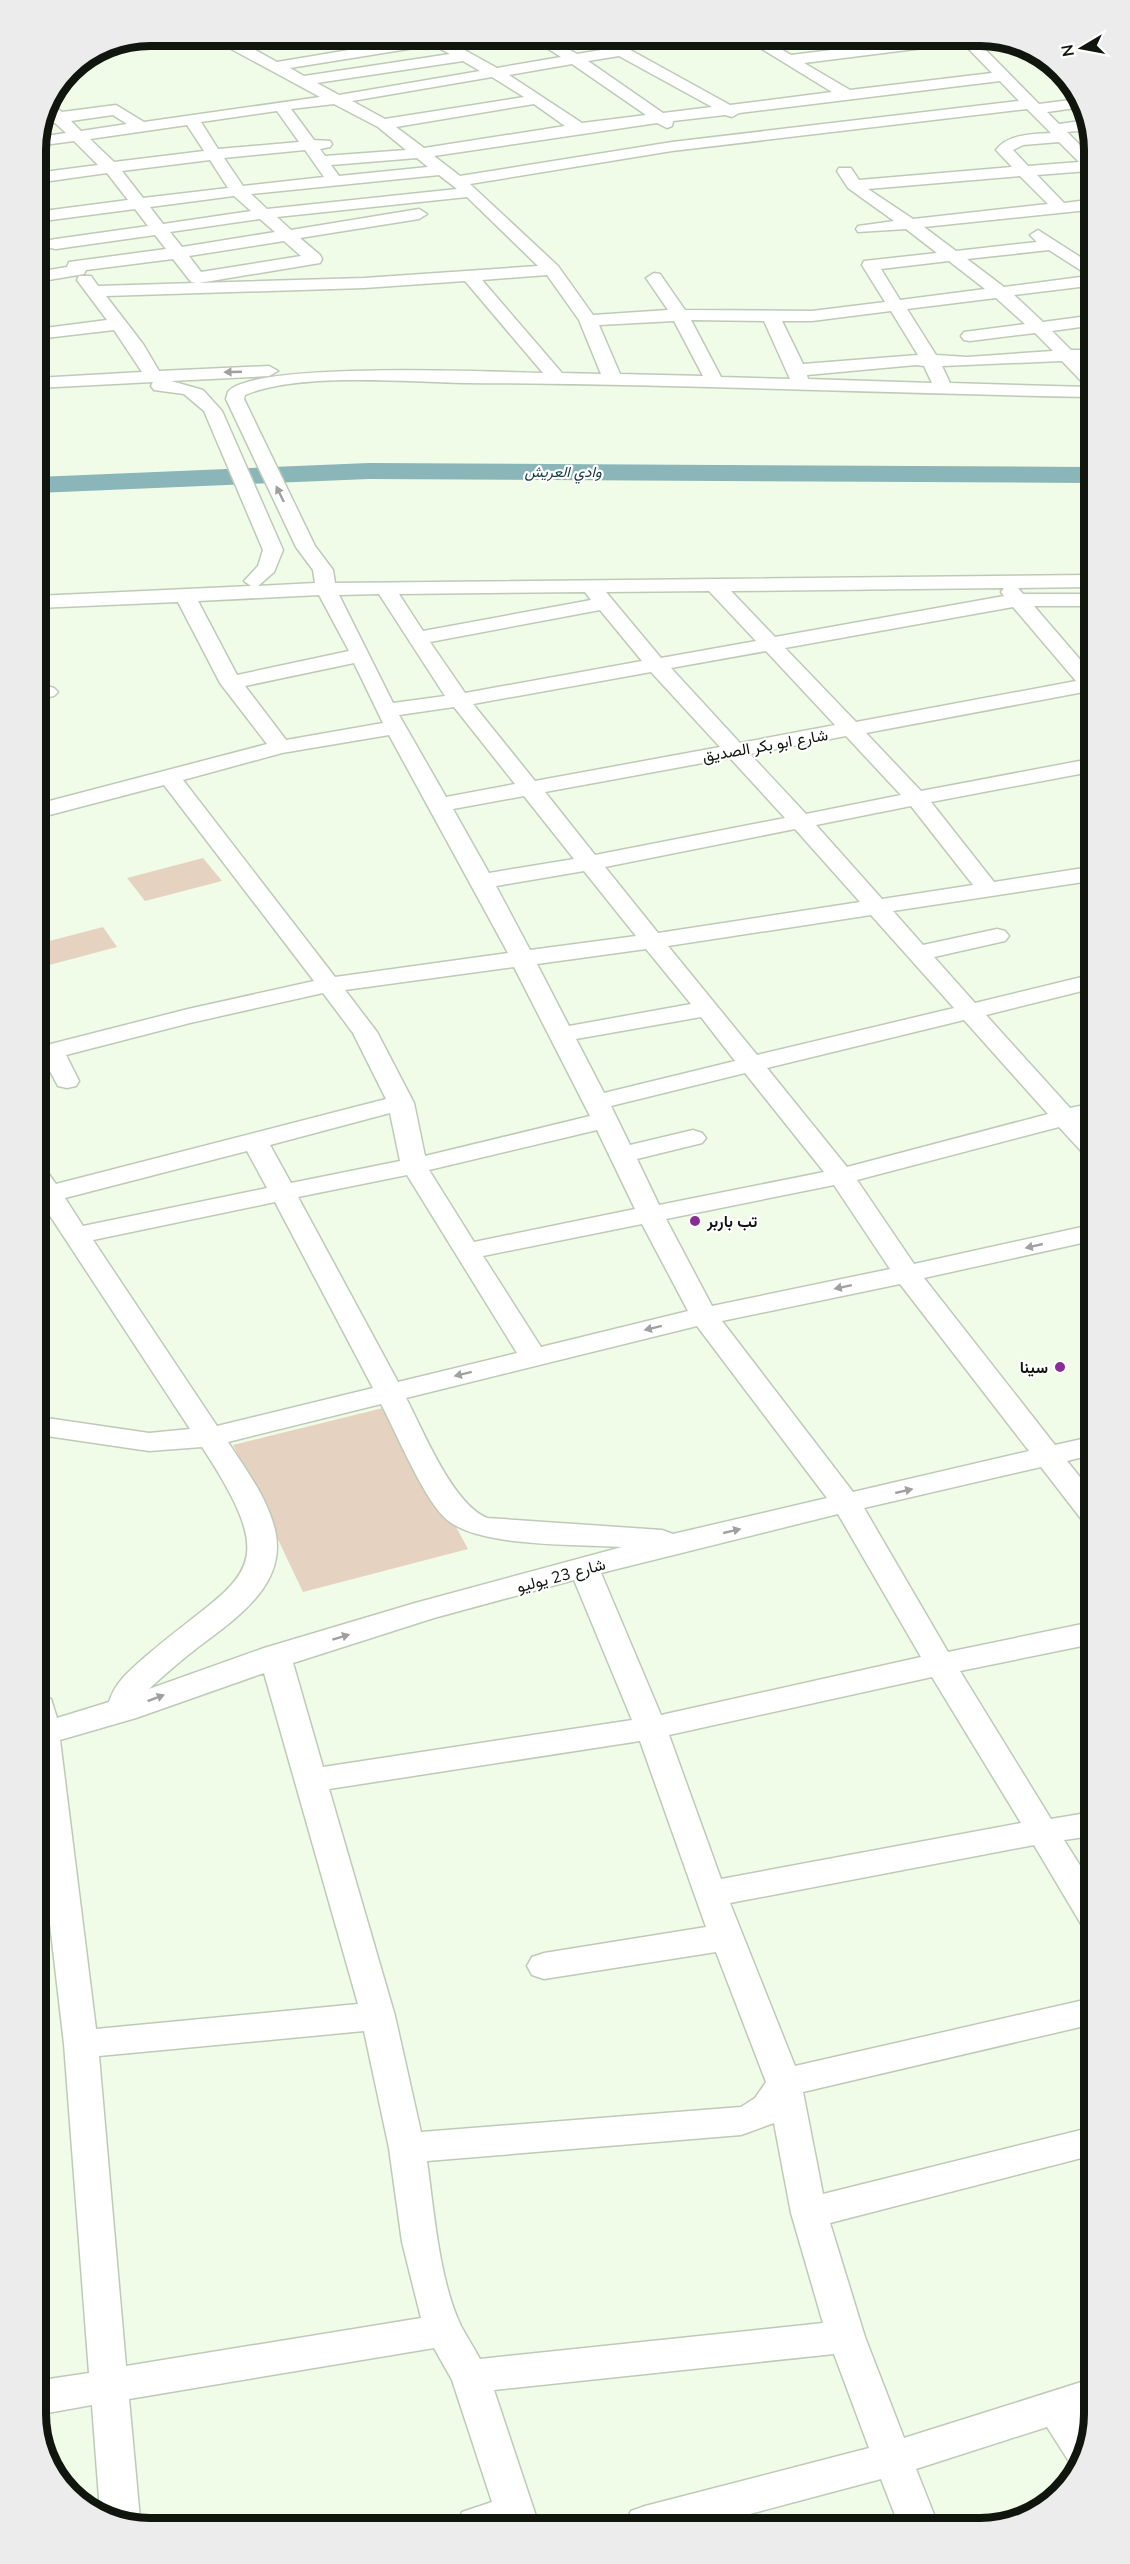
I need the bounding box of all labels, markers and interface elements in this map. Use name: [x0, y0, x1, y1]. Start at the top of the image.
north arrow: [1052, 18, 1112, 78]
text: N: [1056, 43, 1080, 58]
one-way arrow: [223, 367, 242, 377]
water label: وادي العريش: [524, 462, 602, 484]
one-way arrow: [276, 486, 285, 503]
street label: شارع ابو بكر الصديق: [701, 724, 830, 768]
place label: تب باربر: [706, 1211, 757, 1233]
marker: تب باربر: [688, 1214, 702, 1228]
one-way arrow: [1025, 1241, 1043, 1251]
one-way arrow: [834, 1283, 853, 1292]
one-way arrow: [643, 1324, 662, 1334]
place label: سينا: [1020, 1357, 1048, 1379]
marker: سينا: [1053, 1360, 1067, 1374]
one-way arrow: [454, 1370, 472, 1380]
one-way arrow: [895, 1485, 914, 1495]
one-way arrow: [723, 1525, 741, 1535]
street label: شارع 23 يوليو: [514, 1554, 608, 1598]
one-way arrow: [332, 1632, 350, 1641]
one-way arrow: [147, 1693, 165, 1702]

